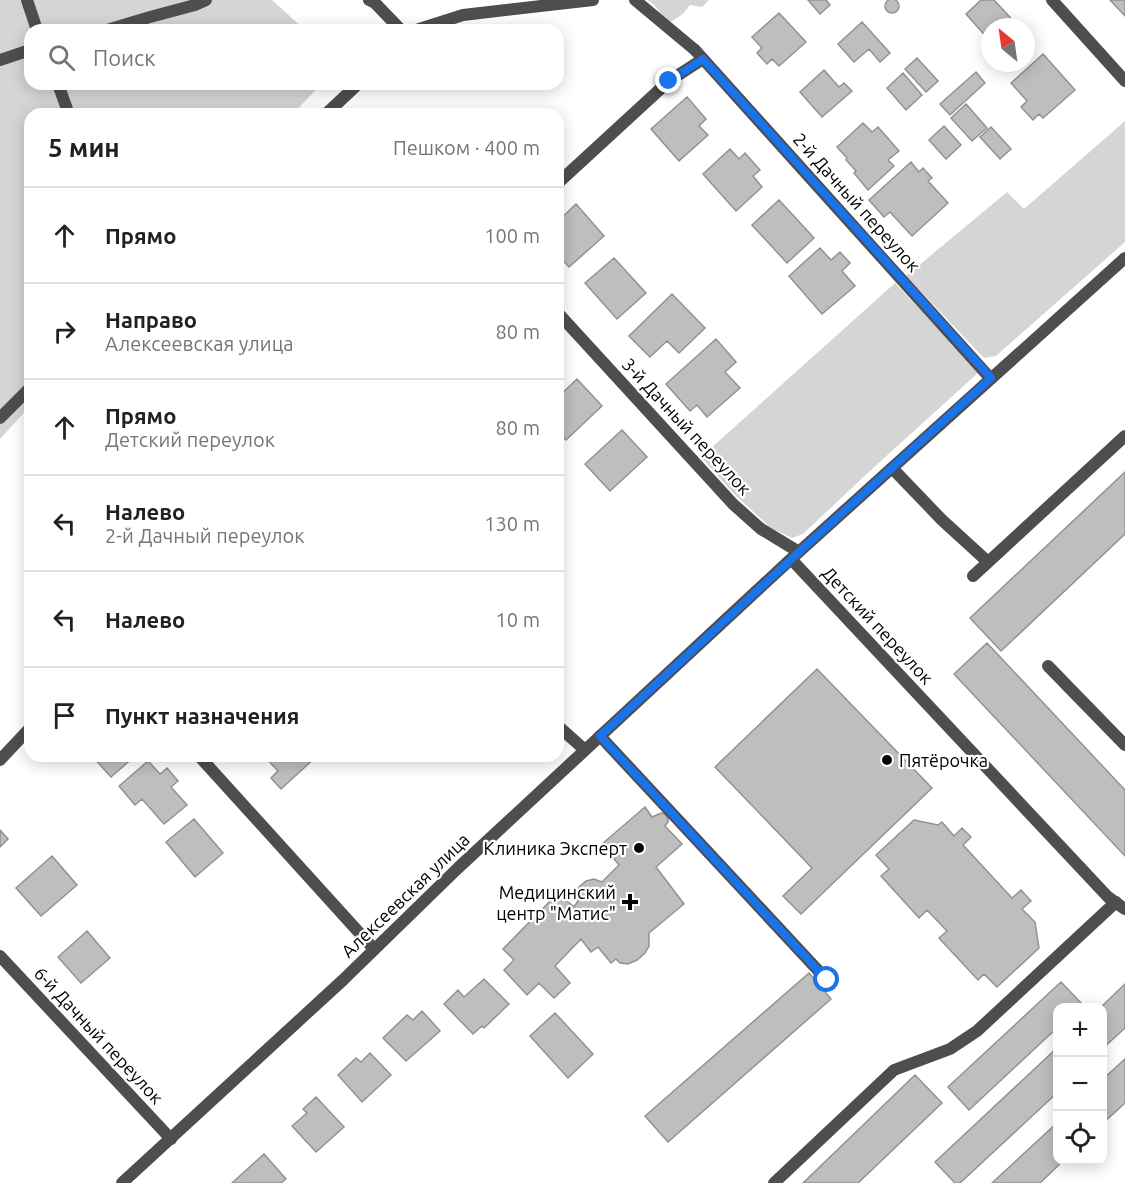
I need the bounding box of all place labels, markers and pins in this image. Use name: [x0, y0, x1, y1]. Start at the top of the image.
place label: Пятёрочка: [899, 750, 988, 770]
marker: Пятёрочка: [880, 753, 894, 767]
place label: Клиника Эксперт: [483, 838, 627, 858]
marker: Клиника Эксперт: [632, 841, 646, 855]
place label: Медицинский центр "Матис": [496, 882, 616, 923]
marker: Медицинский центр "Матис": [621, 893, 639, 911]

